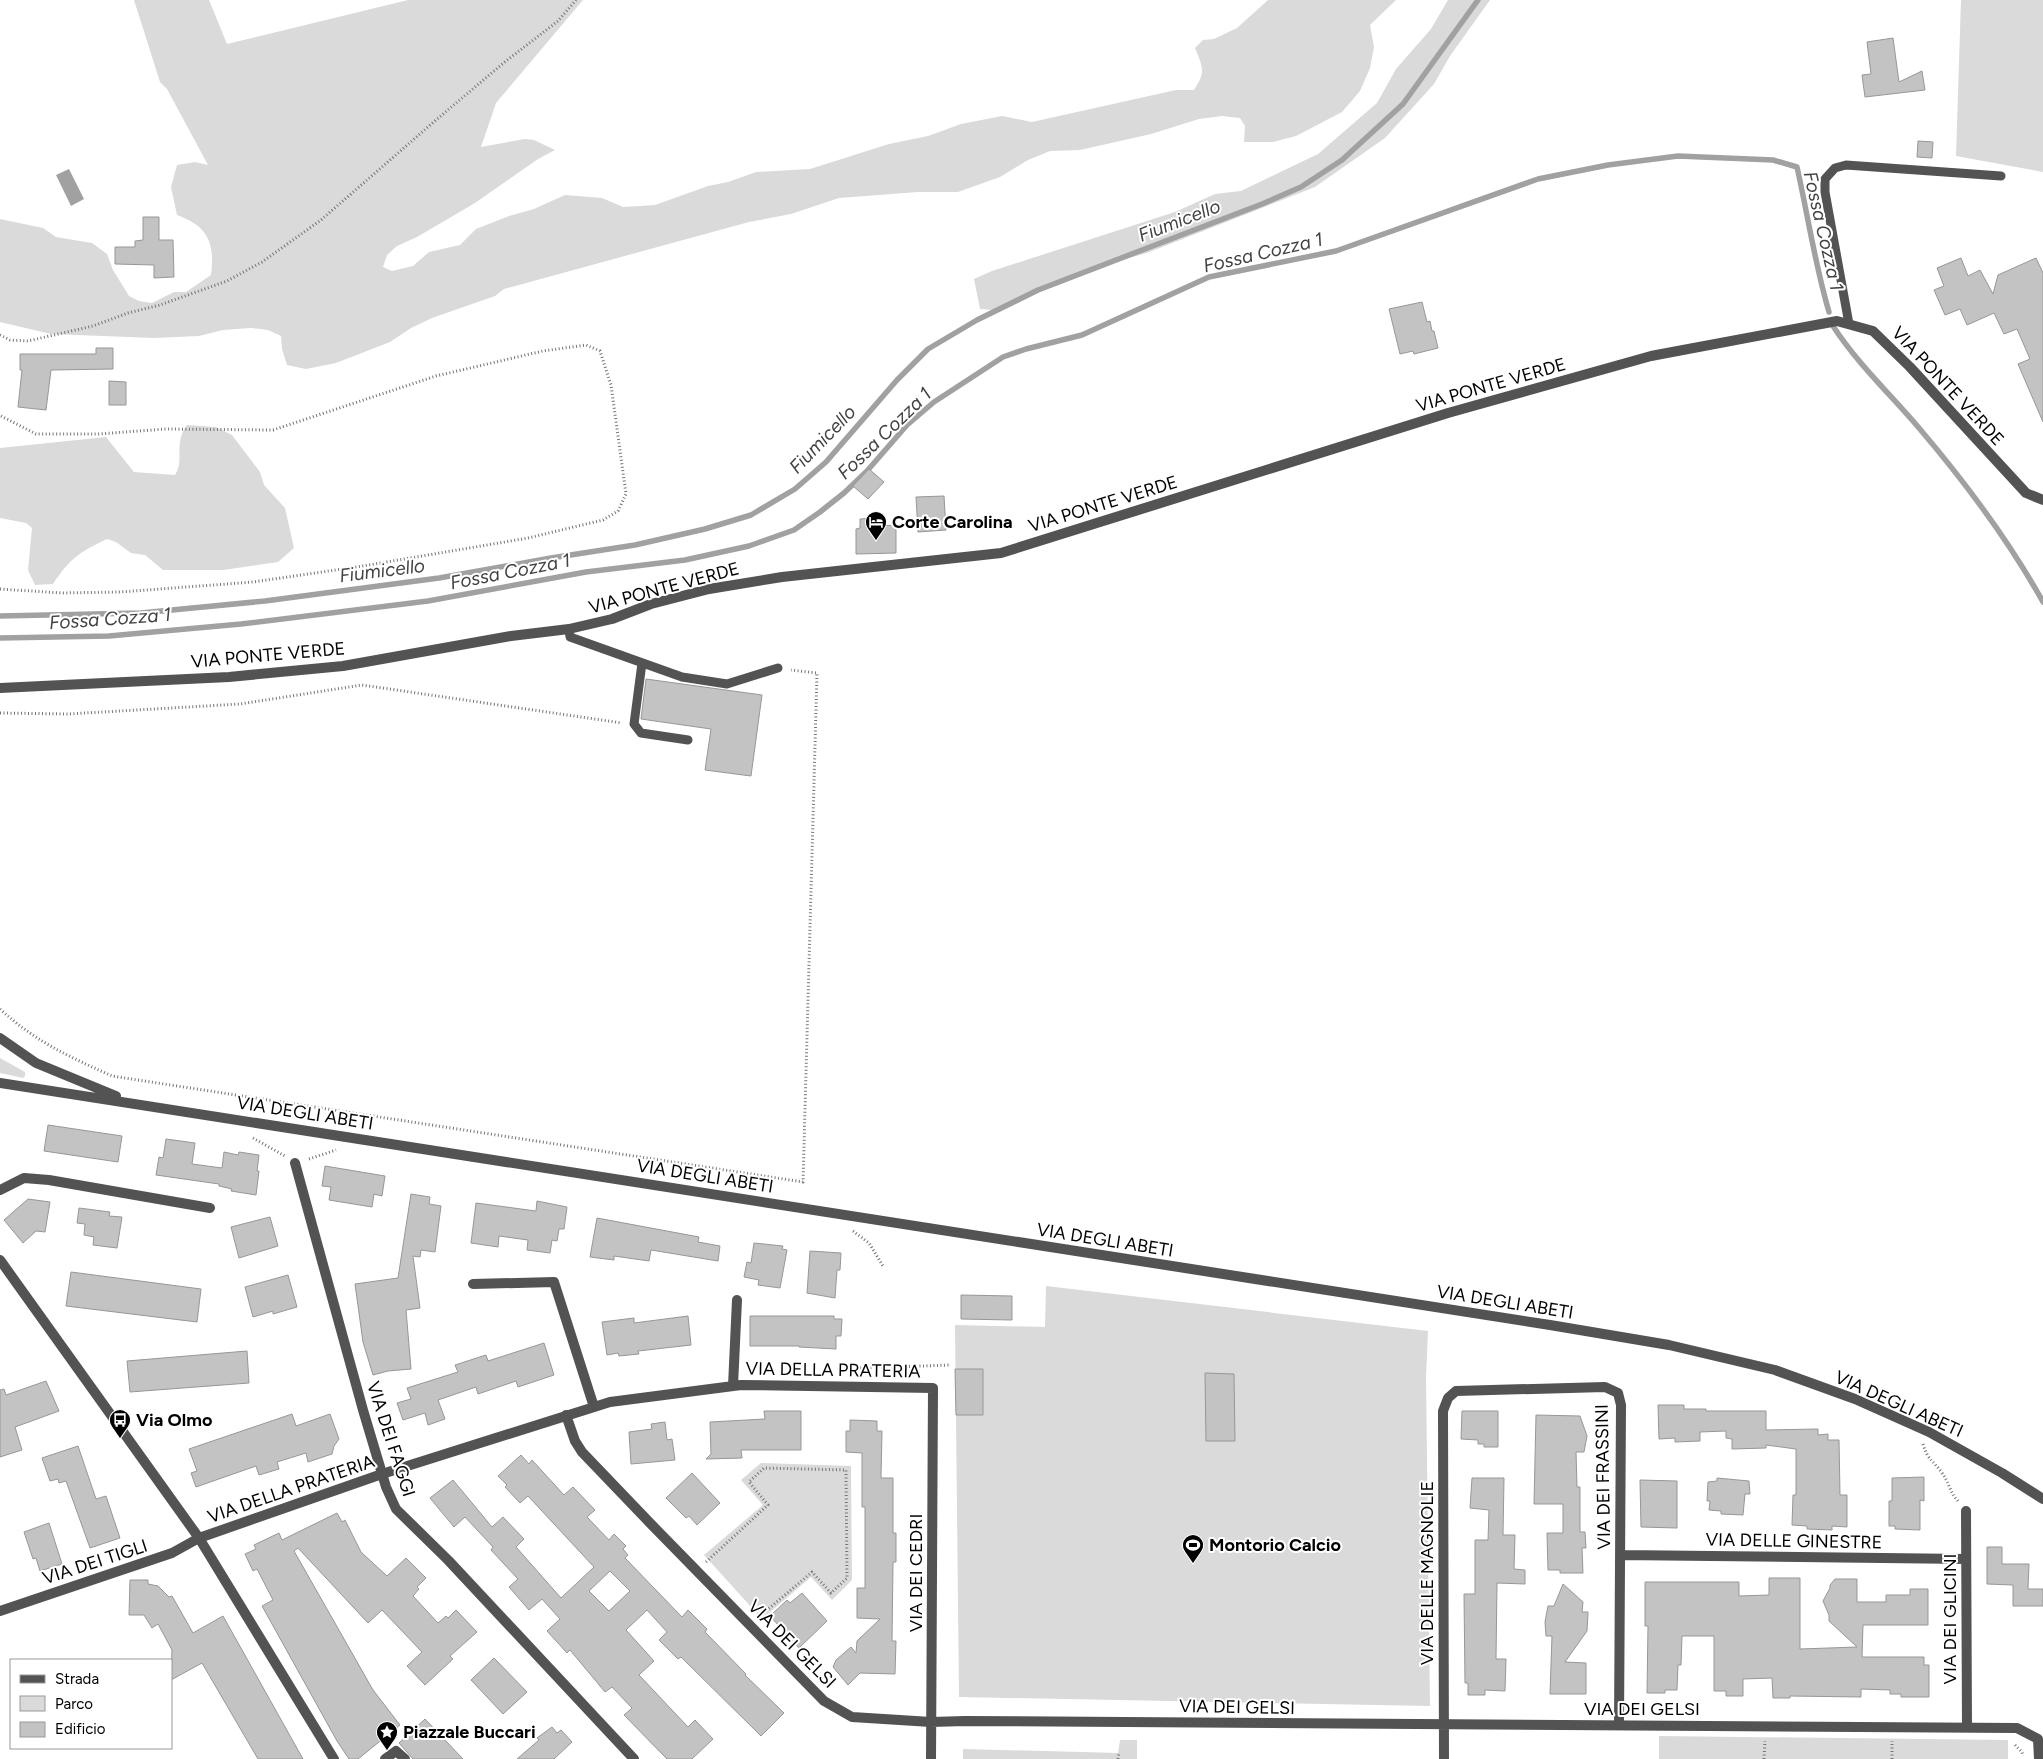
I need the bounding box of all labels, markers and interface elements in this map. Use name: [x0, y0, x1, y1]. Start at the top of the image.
water label: Fossa Cozza 1: [1799, 169, 1848, 293]
water label: Fiumicello: [1135, 194, 1223, 247]
water label: Fossa Cozza 1: [1201, 228, 1325, 277]
street label: VIA PONTE VERDE: [1887, 322, 2009, 450]
street label: VIA PONTE VERDE: [1414, 353, 1568, 417]
water label: Fossa Cozza 1: [832, 383, 936, 484]
water label: Fiumicello: [784, 400, 861, 478]
street label: VIA PONTE VERDE: [1026, 471, 1180, 537]
hotel icon: Corte Carolina: [864, 510, 888, 541]
place label: Corte Carolina: [892, 511, 1013, 533]
water label: Fossa Cozza 1: [448, 549, 572, 594]
water label: Fiumicello: [338, 554, 426, 587]
street label: VIA PONTE VERDE: [586, 557, 742, 619]
water label: Fossa Cozza 1: [48, 603, 172, 634]
street label: VIA PONTE VERDE: [190, 637, 346, 673]
street label: VIA DEGLI ABETI: [235, 1091, 375, 1135]
street label: VIA DEGLI ABETI: [635, 1154, 775, 1198]
street label: VIA DEGLI ABETI: [1035, 1218, 1175, 1262]
street label: VIA DEGLI ABETI: [1435, 1280, 1575, 1324]
street label: VIA DELLA PRATERIA: [745, 1357, 921, 1383]
street label: VIA DEGLI ABETI: [1831, 1366, 1967, 1442]
street label: VIA DEI FAGGI: [362, 1379, 420, 1499]
street label: VIA DEI FRASSINI: [1591, 1404, 1615, 1550]
bus stop icon: Via Olmo: [108, 1408, 132, 1439]
place label: Via Olmo: [136, 1409, 212, 1431]
street label: VIA DELLA PRATERIA: [205, 1450, 377, 1528]
street label: VIA DELLE MAGNOLIE: [1416, 1481, 1438, 1665]
street label: VIA DEI CEDRI: [905, 1514, 927, 1632]
street label: VIA DELLE GINESTRE: [1706, 1528, 1882, 1554]
sports icon: Montorio Calcio: [1181, 1533, 1205, 1564]
place label: Montorio Calcio: [1209, 1534, 1341, 1556]
street label: VIA DEI TIGLI: [40, 1535, 150, 1589]
street label: VIA DEI GLICINI: [1939, 1554, 1961, 1684]
street label: VIA DEI GELSI: [743, 1595, 841, 1693]
legend: [10, 1659, 172, 1749]
text: Strada: [55, 1670, 99, 1688]
text: Parco: [55, 1695, 93, 1713]
street label: VIA DEI GELSI: [1179, 1695, 1295, 1719]
street label: VIA DEI GELSI: [1584, 1698, 1700, 1720]
text: Edificio: [55, 1720, 106, 1738]
place icon: Piazzale Buccari: [375, 1720, 399, 1751]
place label: Piazzale Buccari: [403, 1721, 536, 1743]

